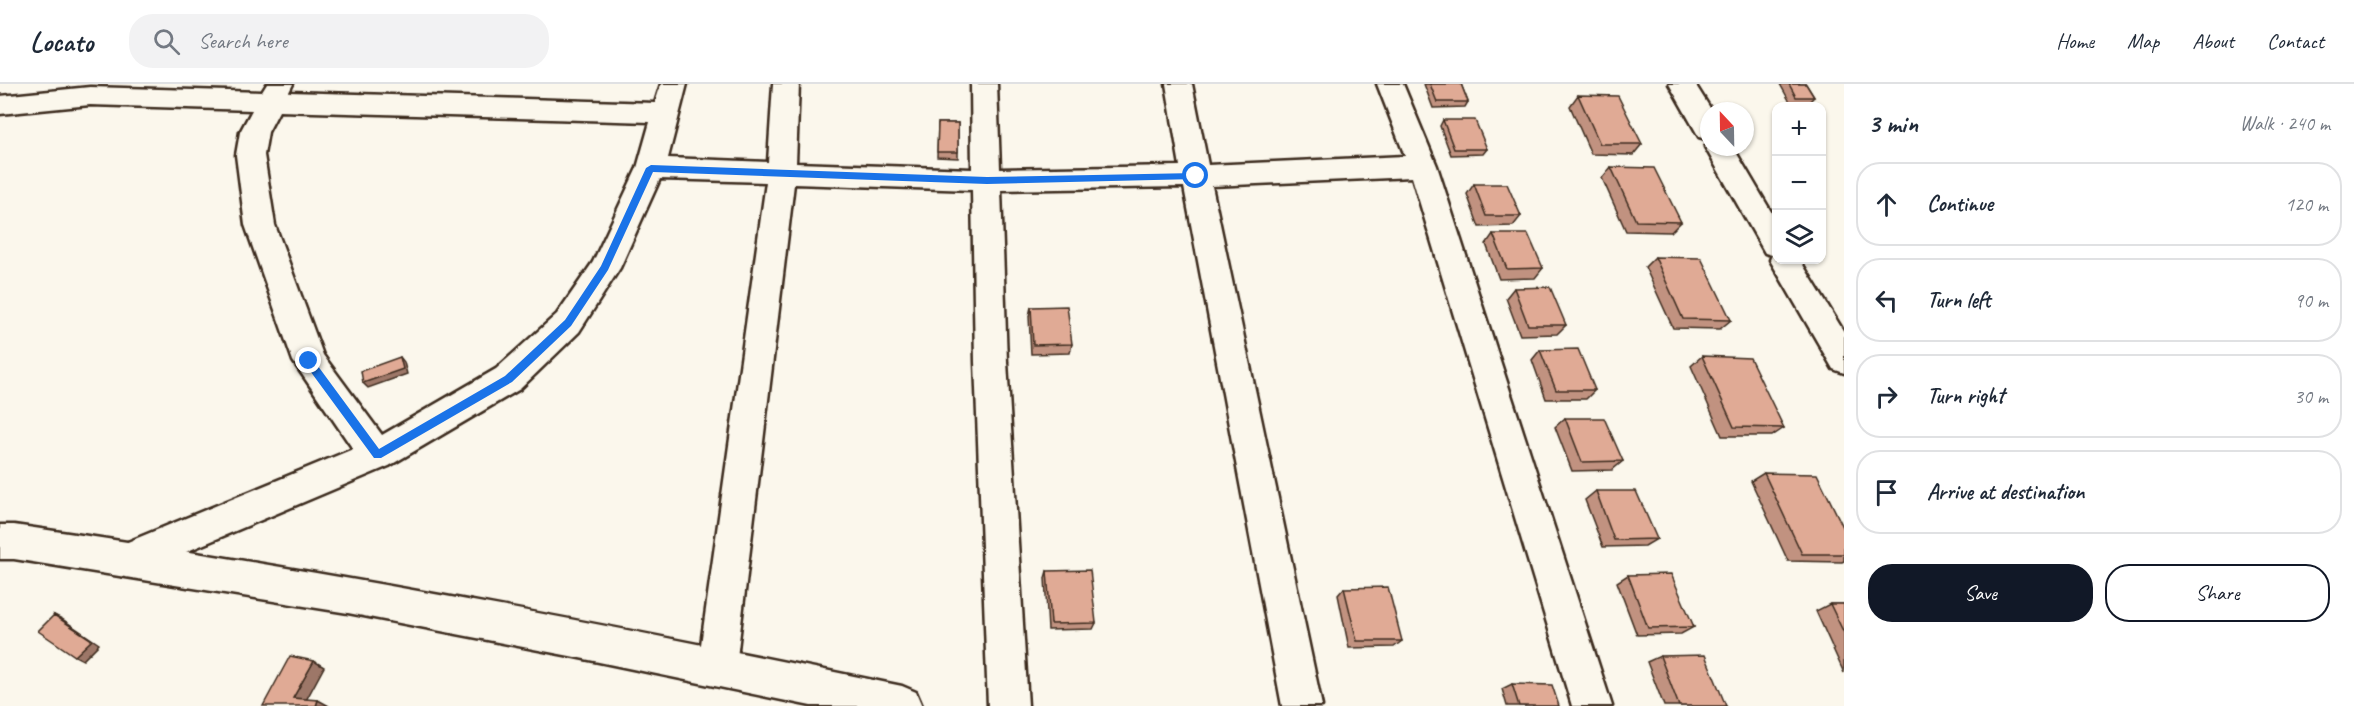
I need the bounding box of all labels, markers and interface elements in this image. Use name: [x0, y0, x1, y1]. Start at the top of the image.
search box: [129, 14, 549, 68]
text: Locato: [30, 24, 93, 59]
icon: search: [150, 25, 183, 58]
text: Search here: [198, 27, 288, 55]
text: Home: [2056, 28, 2094, 54]
text: Map: [2127, 28, 2159, 54]
text: About: [2192, 28, 2234, 54]
text: Contact: [2267, 28, 2324, 54]
north arrow: [1700, 102, 1754, 156]
map controls: [1772, 102, 1826, 264]
button: +: [1772, 102, 1826, 156]
text: 3 min: [1868, 107, 1918, 140]
text: Walk · 240 m: [2240, 111, 2330, 136]
button: −: [1772, 156, 1826, 210]
route start: [1182, 162, 1208, 188]
icon: ahead: [1870, 188, 1903, 221]
text: Continue: [1927, 190, 1993, 218]
text: 120 m: [2285, 192, 2328, 217]
button: layers: [1772, 210, 1826, 264]
icon: left: [1870, 284, 1903, 317]
text: Turn left: [1927, 286, 1991, 314]
text: 90 m: [2294, 288, 2328, 313]
route end: [295, 347, 321, 373]
icon: right: [1870, 380, 1903, 413]
text: Turn right: [1927, 382, 2004, 410]
text: 30 m: [2294, 384, 2328, 409]
icon: arrive: [1870, 476, 1903, 509]
text: Arrive at destination: [1927, 478, 2084, 506]
button: Save: [1868, 564, 2093, 622]
button: Share: [2105, 564, 2330, 622]

